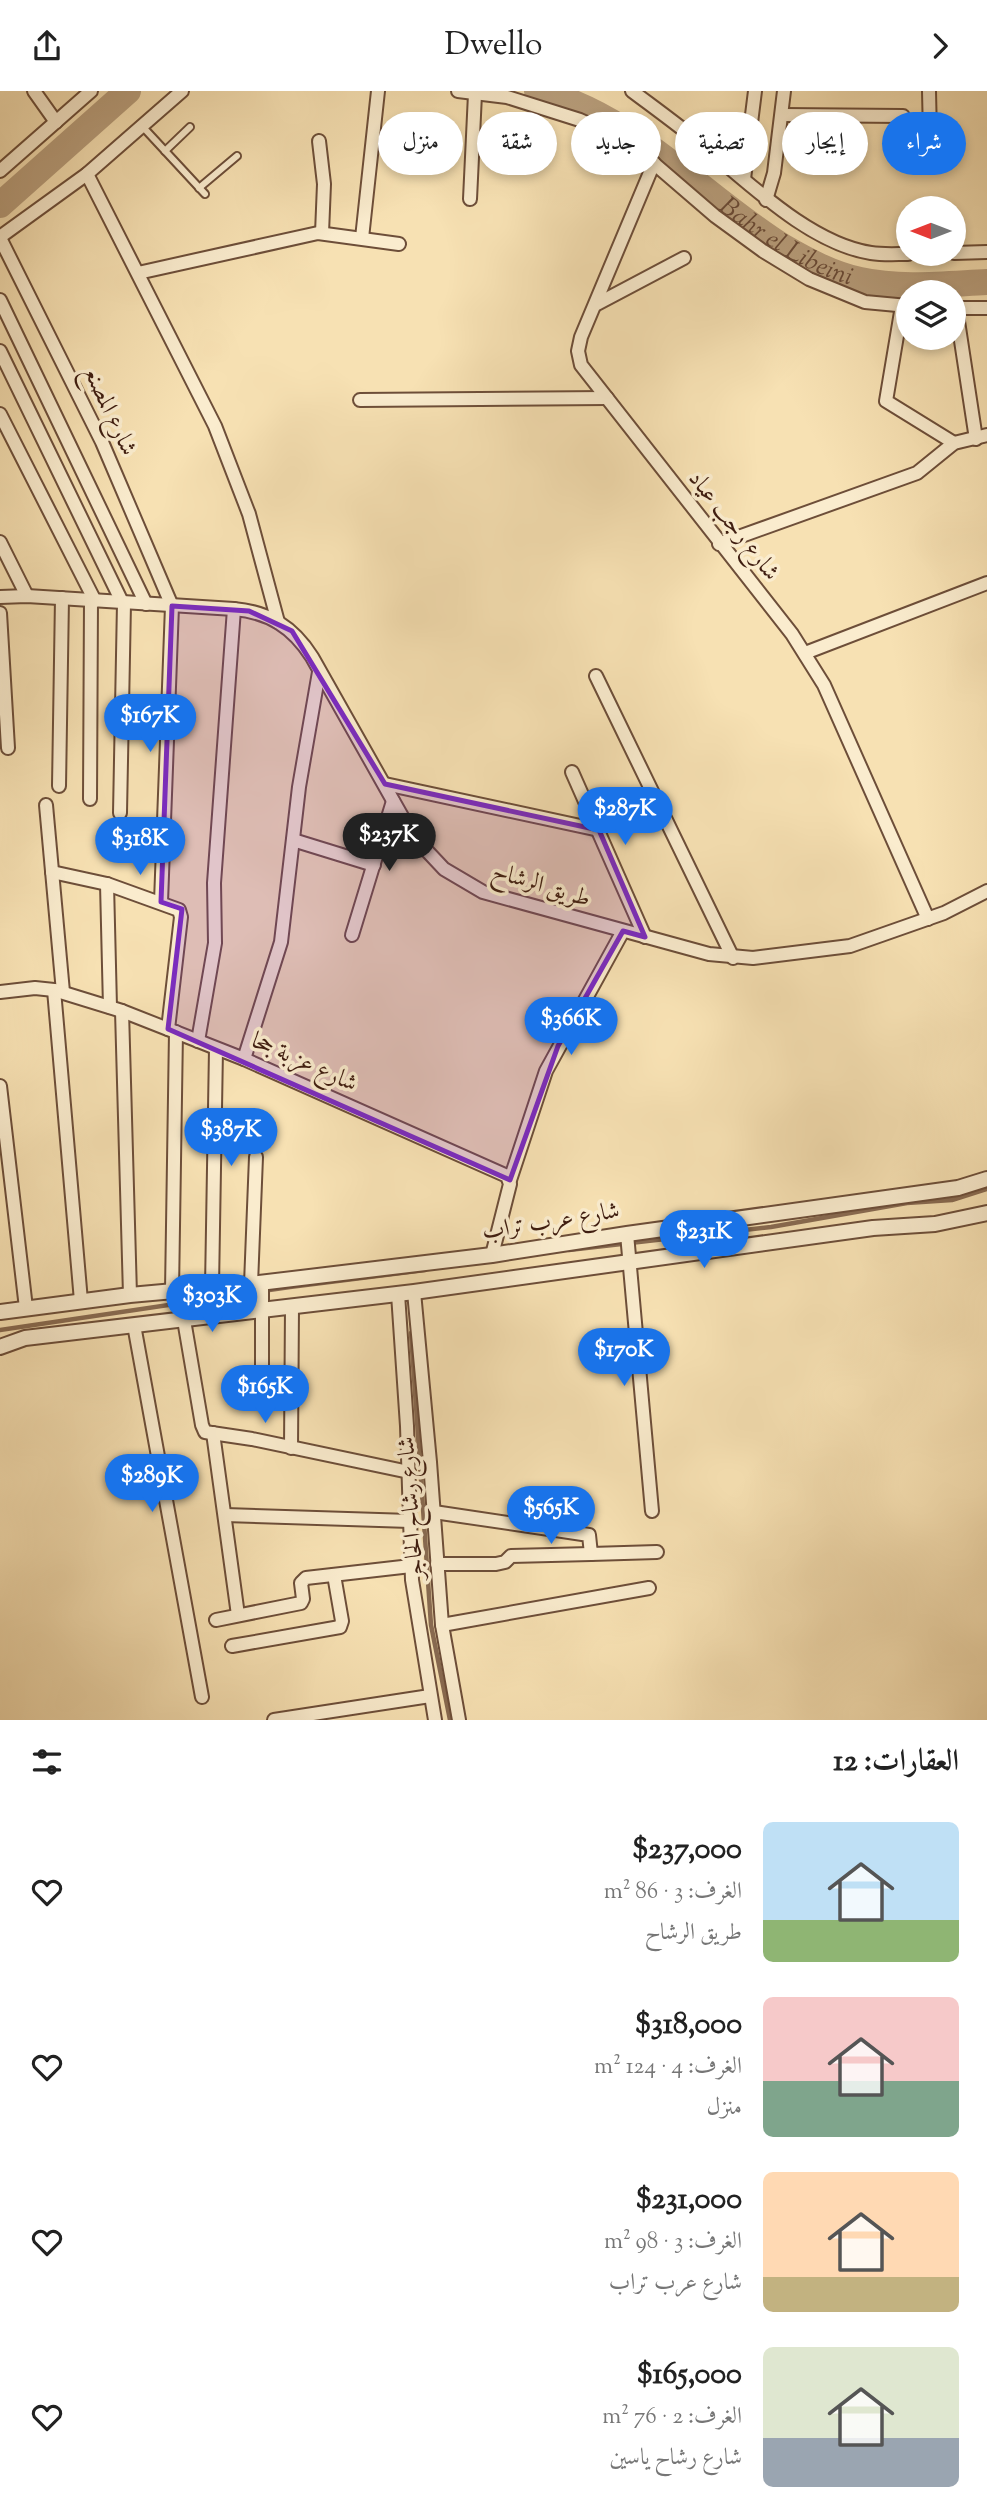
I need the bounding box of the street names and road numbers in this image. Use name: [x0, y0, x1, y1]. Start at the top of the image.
street label: شارع المصنع: [71, 361, 145, 463]
street label: شارع رجب عياد: [678, 464, 787, 589]
street label: طريق الرشاح: [487, 855, 594, 919]
street label: شارع عزبة جحا: [245, 1024, 363, 1102]
street label: شارع عرب تراب: [480, 1194, 622, 1251]
street label: شارع رشاح الحاجر: [390, 1435, 436, 1584]

